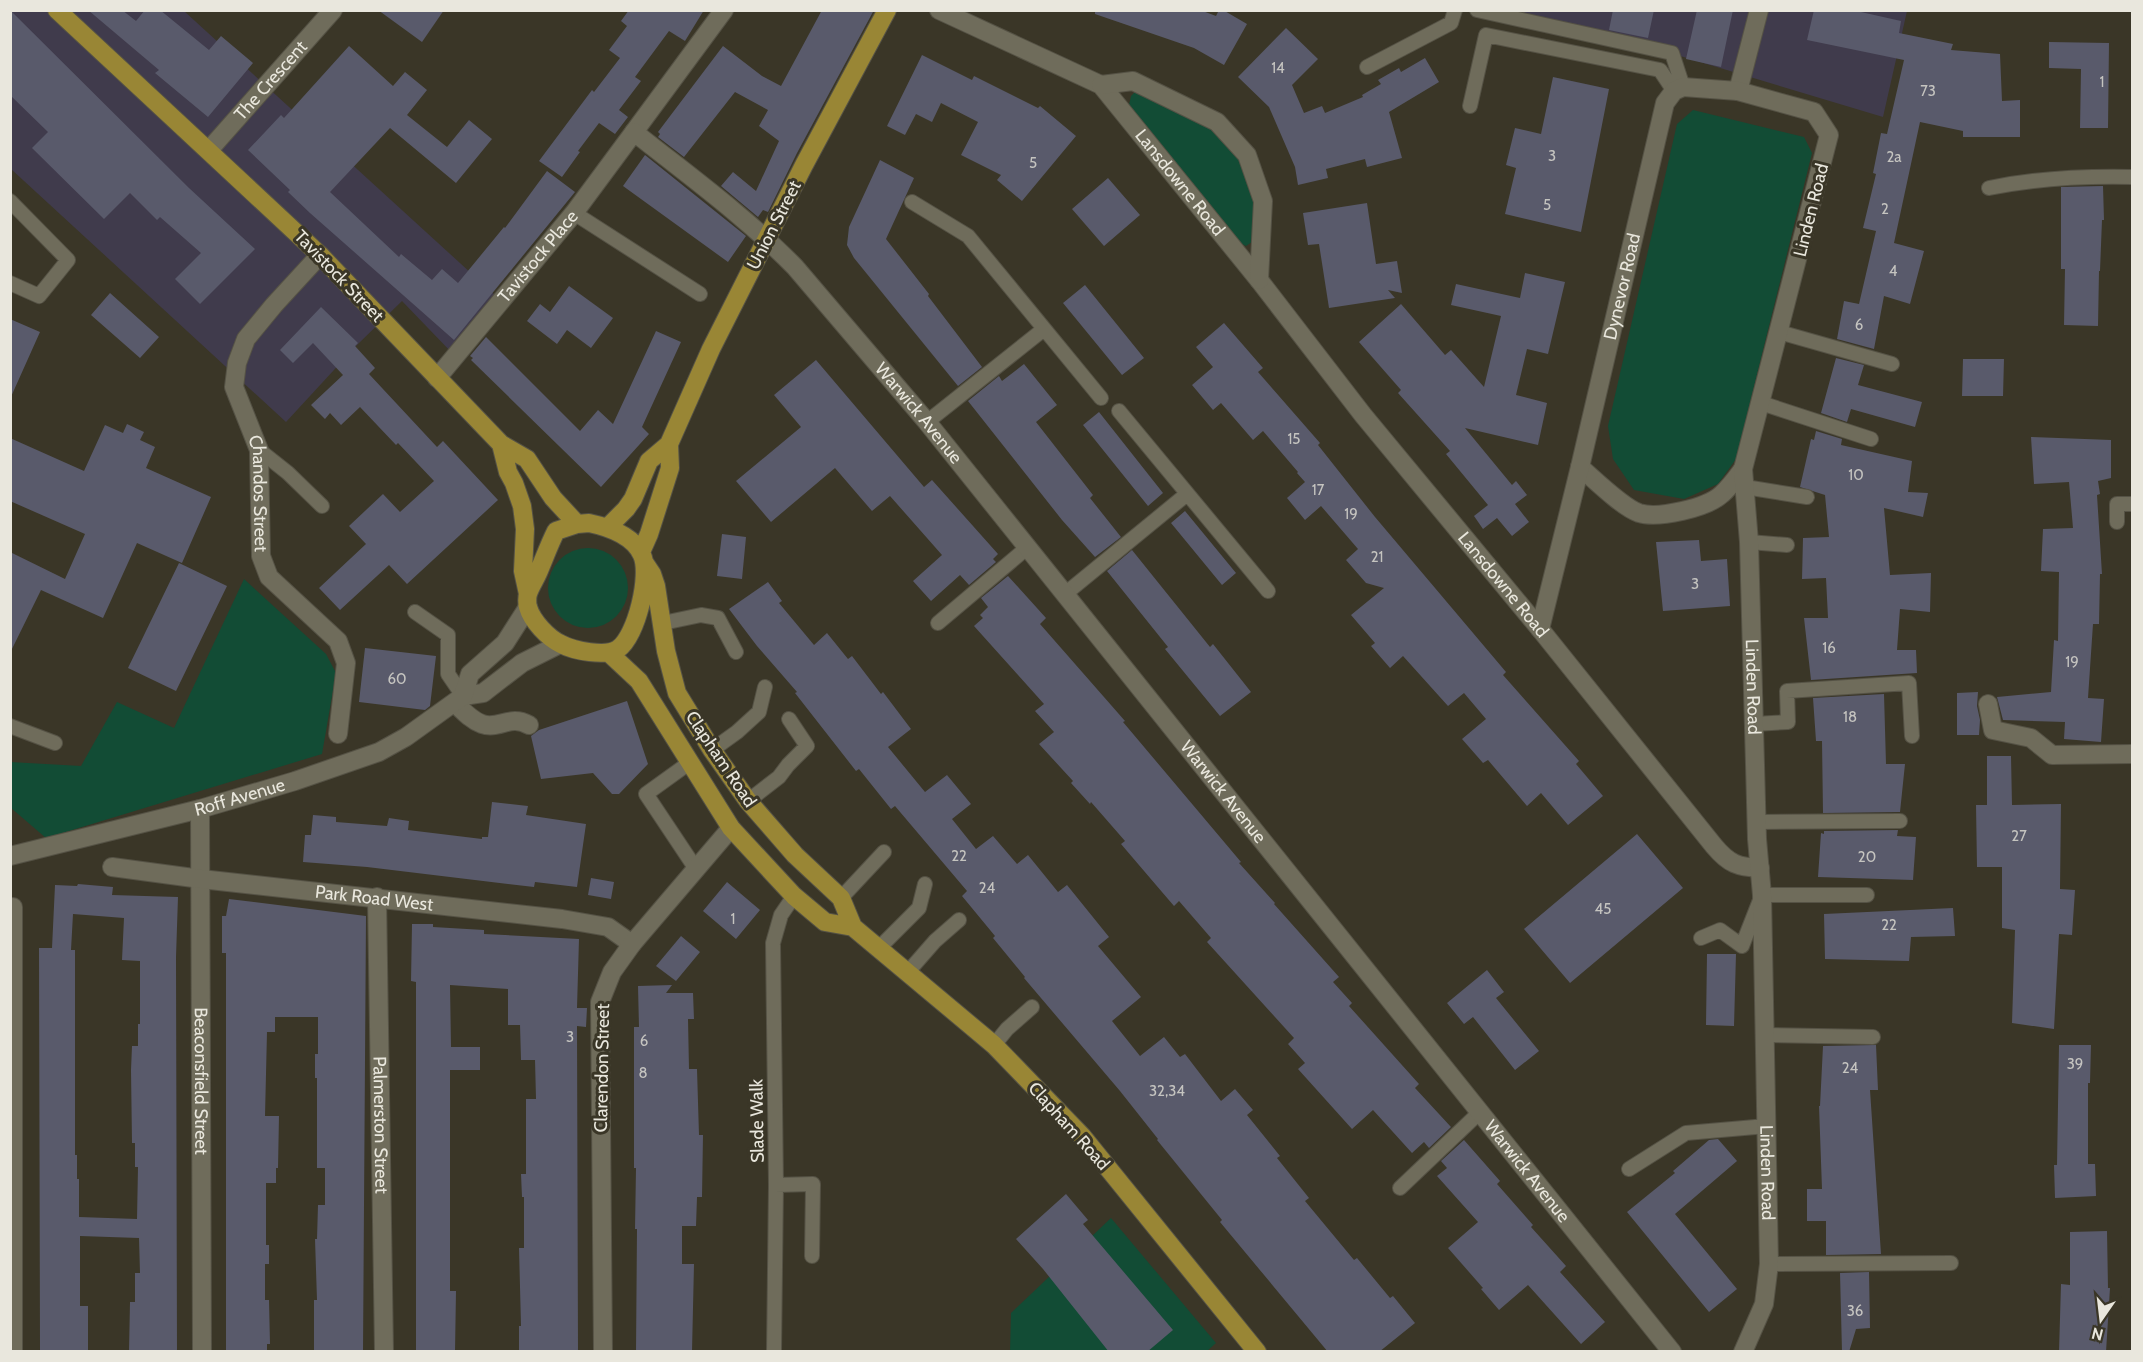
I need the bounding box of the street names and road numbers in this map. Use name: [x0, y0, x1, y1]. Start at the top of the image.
street label: The Crescent: [230, 36, 312, 125]
street label: Lansdowne Road: [1130, 125, 1230, 240]
street label: Linden Road: [1789, 161, 1833, 259]
street label: Union Street: [742, 177, 806, 273]
street label: Tavistock Place: [493, 206, 583, 307]
street label: Tavistock Street: [290, 225, 388, 327]
street label: Dynevor Road: [1599, 231, 1645, 342]
street label: Warwick Avenue: [870, 358, 967, 468]
street label: Chandos Street: [243, 432, 272, 552]
street label: Lansdowne Road: [1453, 527, 1553, 642]
street label: Linden Road: [1741, 639, 1765, 735]
street label: Clapham Road: [681, 707, 761, 811]
street label: Warwick Avenue: [1176, 736, 1271, 848]
street label: Roff Avenue: [192, 774, 288, 821]
street label: Park Road West: [314, 881, 434, 916]
street label: Clarendon Street: [590, 1003, 614, 1133]
street label: Beaconsfield Street: [190, 1007, 212, 1155]
street label: Palmerston Street: [368, 1056, 393, 1194]
street label: Clapham Road: [1024, 1077, 1114, 1175]
street label: Slade Walk: [745, 1078, 769, 1163]
street label: Warwick Avenue: [1479, 1116, 1575, 1227]
street label: Linden Road: [1755, 1125, 1779, 1220]

